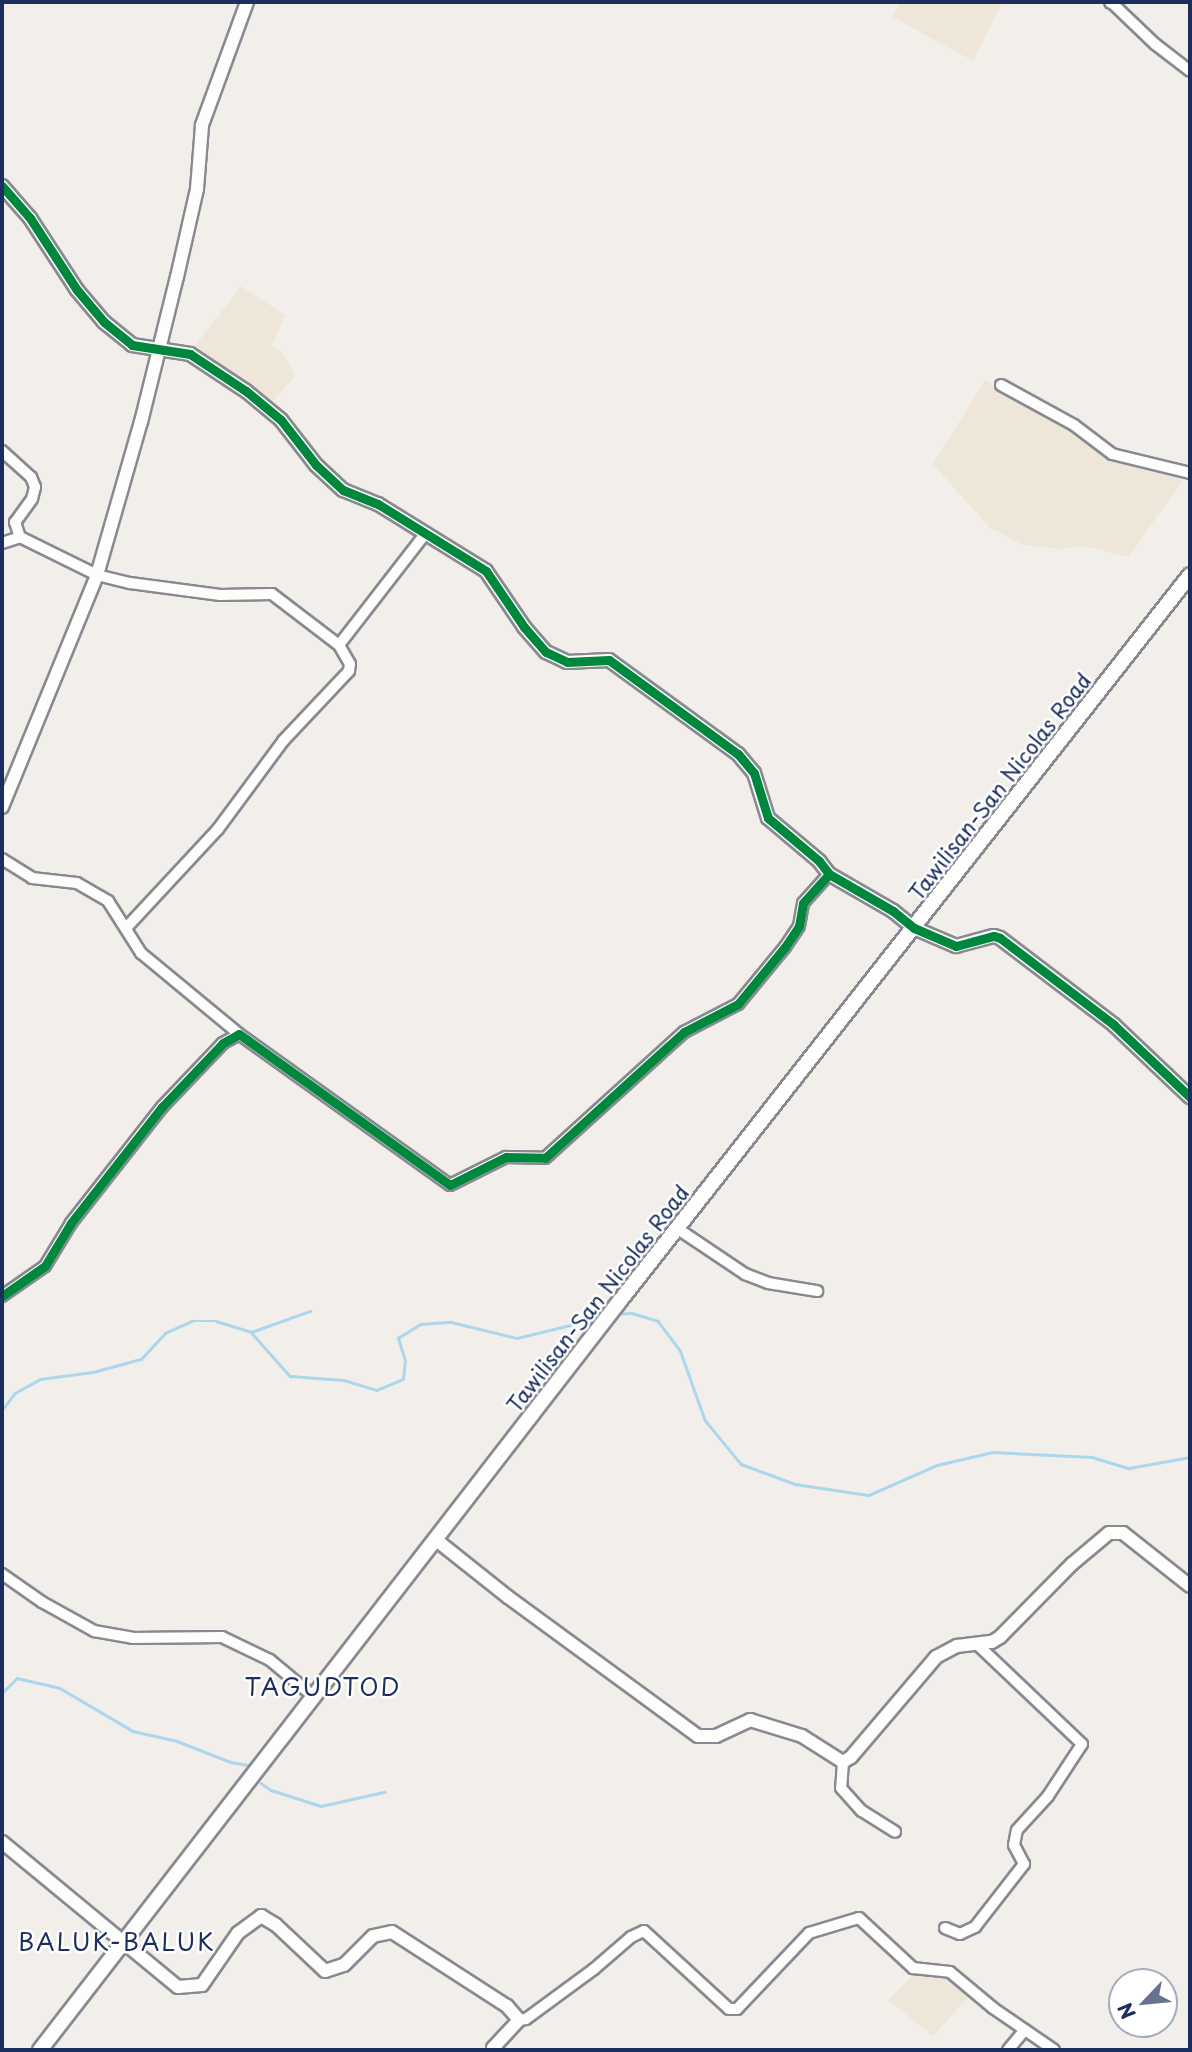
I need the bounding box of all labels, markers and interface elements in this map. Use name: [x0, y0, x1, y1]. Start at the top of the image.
street label: Tawilisan-San Nicolas Road: [903, 668, 1095, 904]
street label: Tawilisan-San Nicolas Road: [501, 1180, 693, 1416]
district label: TAGUDTOD: [246, 1673, 400, 1701]
district label: BALUK-BALUK: [19, 1928, 215, 1956]
north arrow: [1108, 1968, 1178, 2038]
text: N: [1110, 1998, 1142, 2024]

